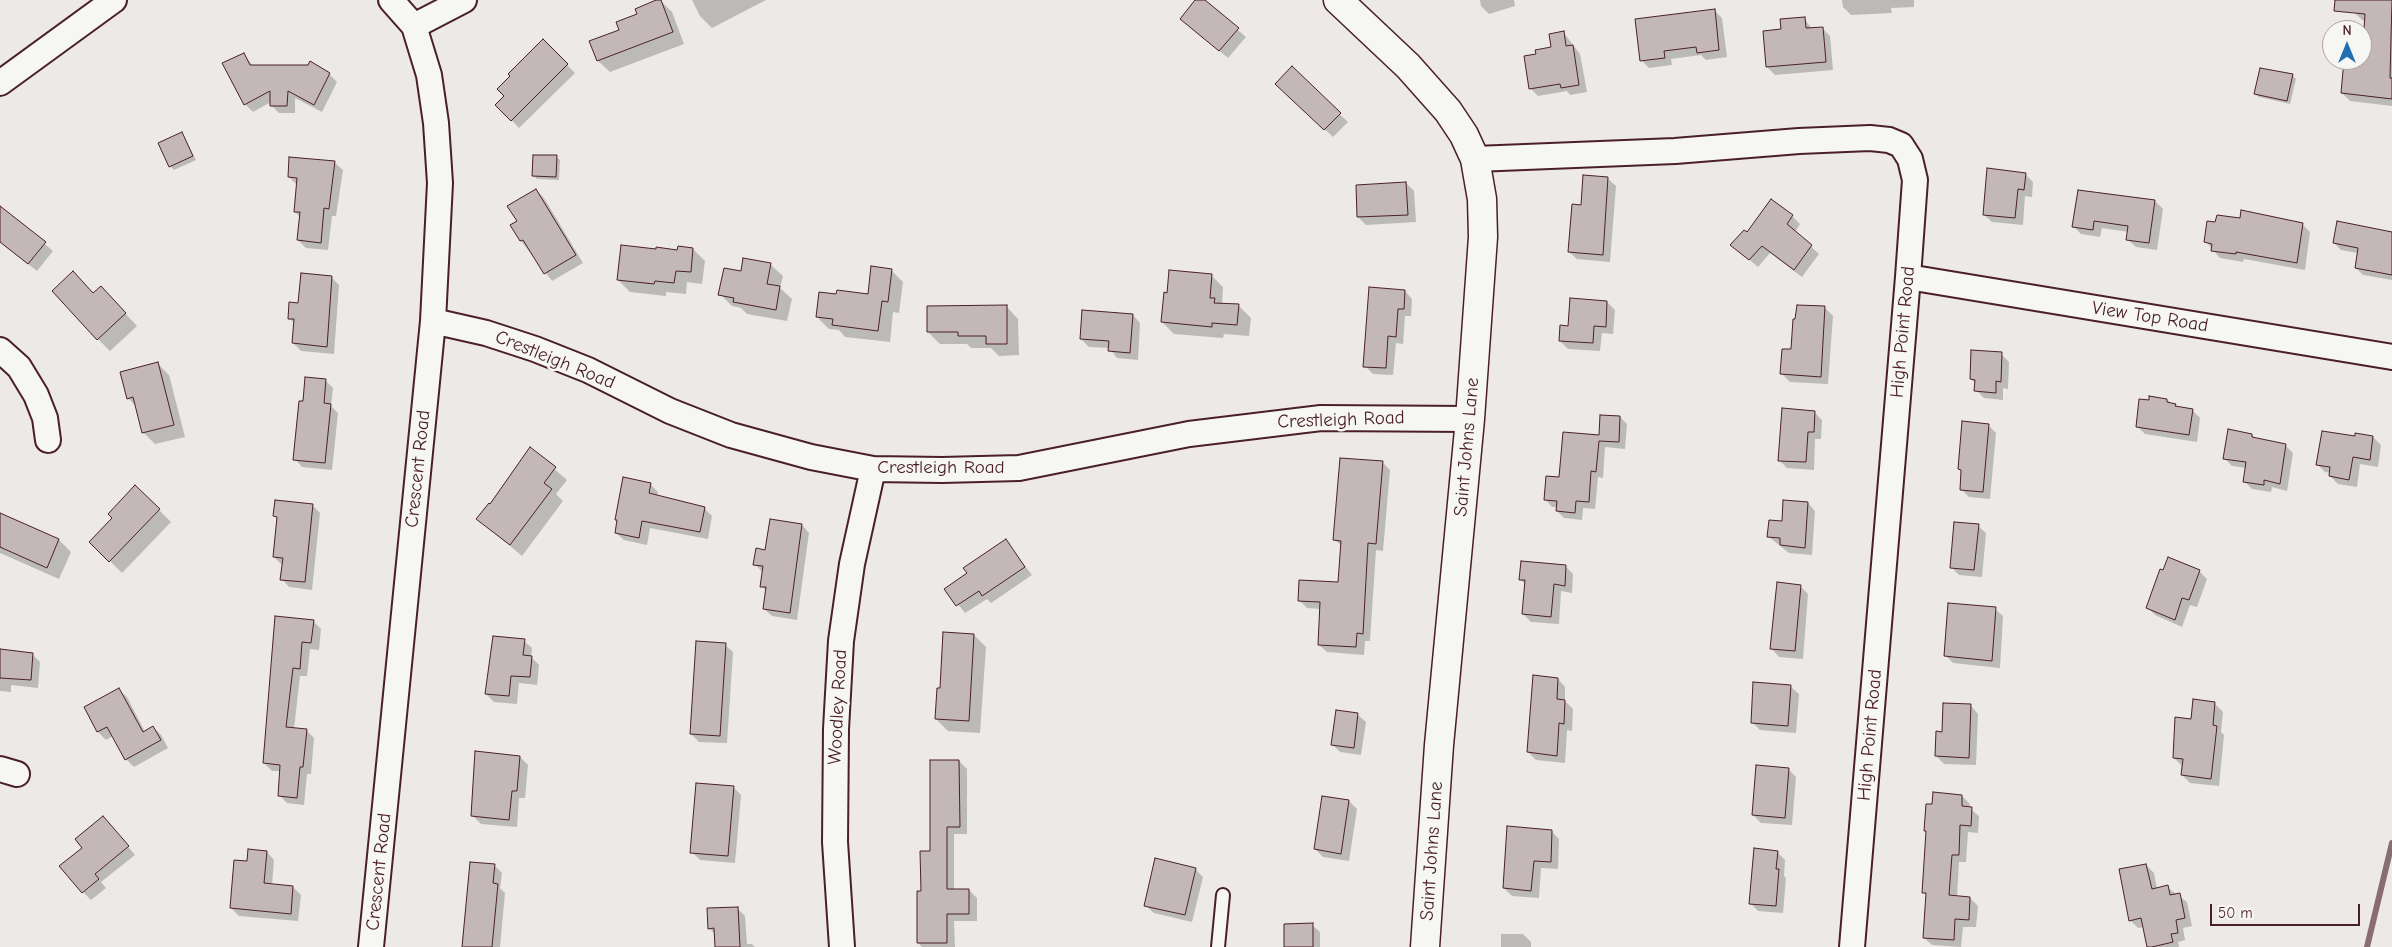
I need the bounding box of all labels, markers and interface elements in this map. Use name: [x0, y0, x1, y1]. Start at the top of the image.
north arrow: [2322, 20, 2372, 70]
text: N: [2342, 22, 2352, 39]
street label: High Point Road: [1886, 265, 1920, 399]
street label: View Top Road: [2090, 297, 2210, 337]
street label: Crestleigh Road: [492, 326, 618, 394]
street label: Saint Johns Lane: [1450, 376, 1484, 518]
street label: Crestleigh Road: [1277, 406, 1405, 434]
street label: Crescent Road: [400, 409, 436, 529]
street label: Crestleigh Road: [877, 457, 1005, 479]
street label: Woodley Road: [824, 649, 852, 765]
street label: High Point Road: [1853, 668, 1887, 802]
street label: Saint Johns Lane: [1416, 781, 1448, 921]
street label: Crescent Road: [361, 812, 397, 932]
scale bar: [2212, 894, 2362, 926]
text: 50 m: [2218, 904, 2253, 922]

